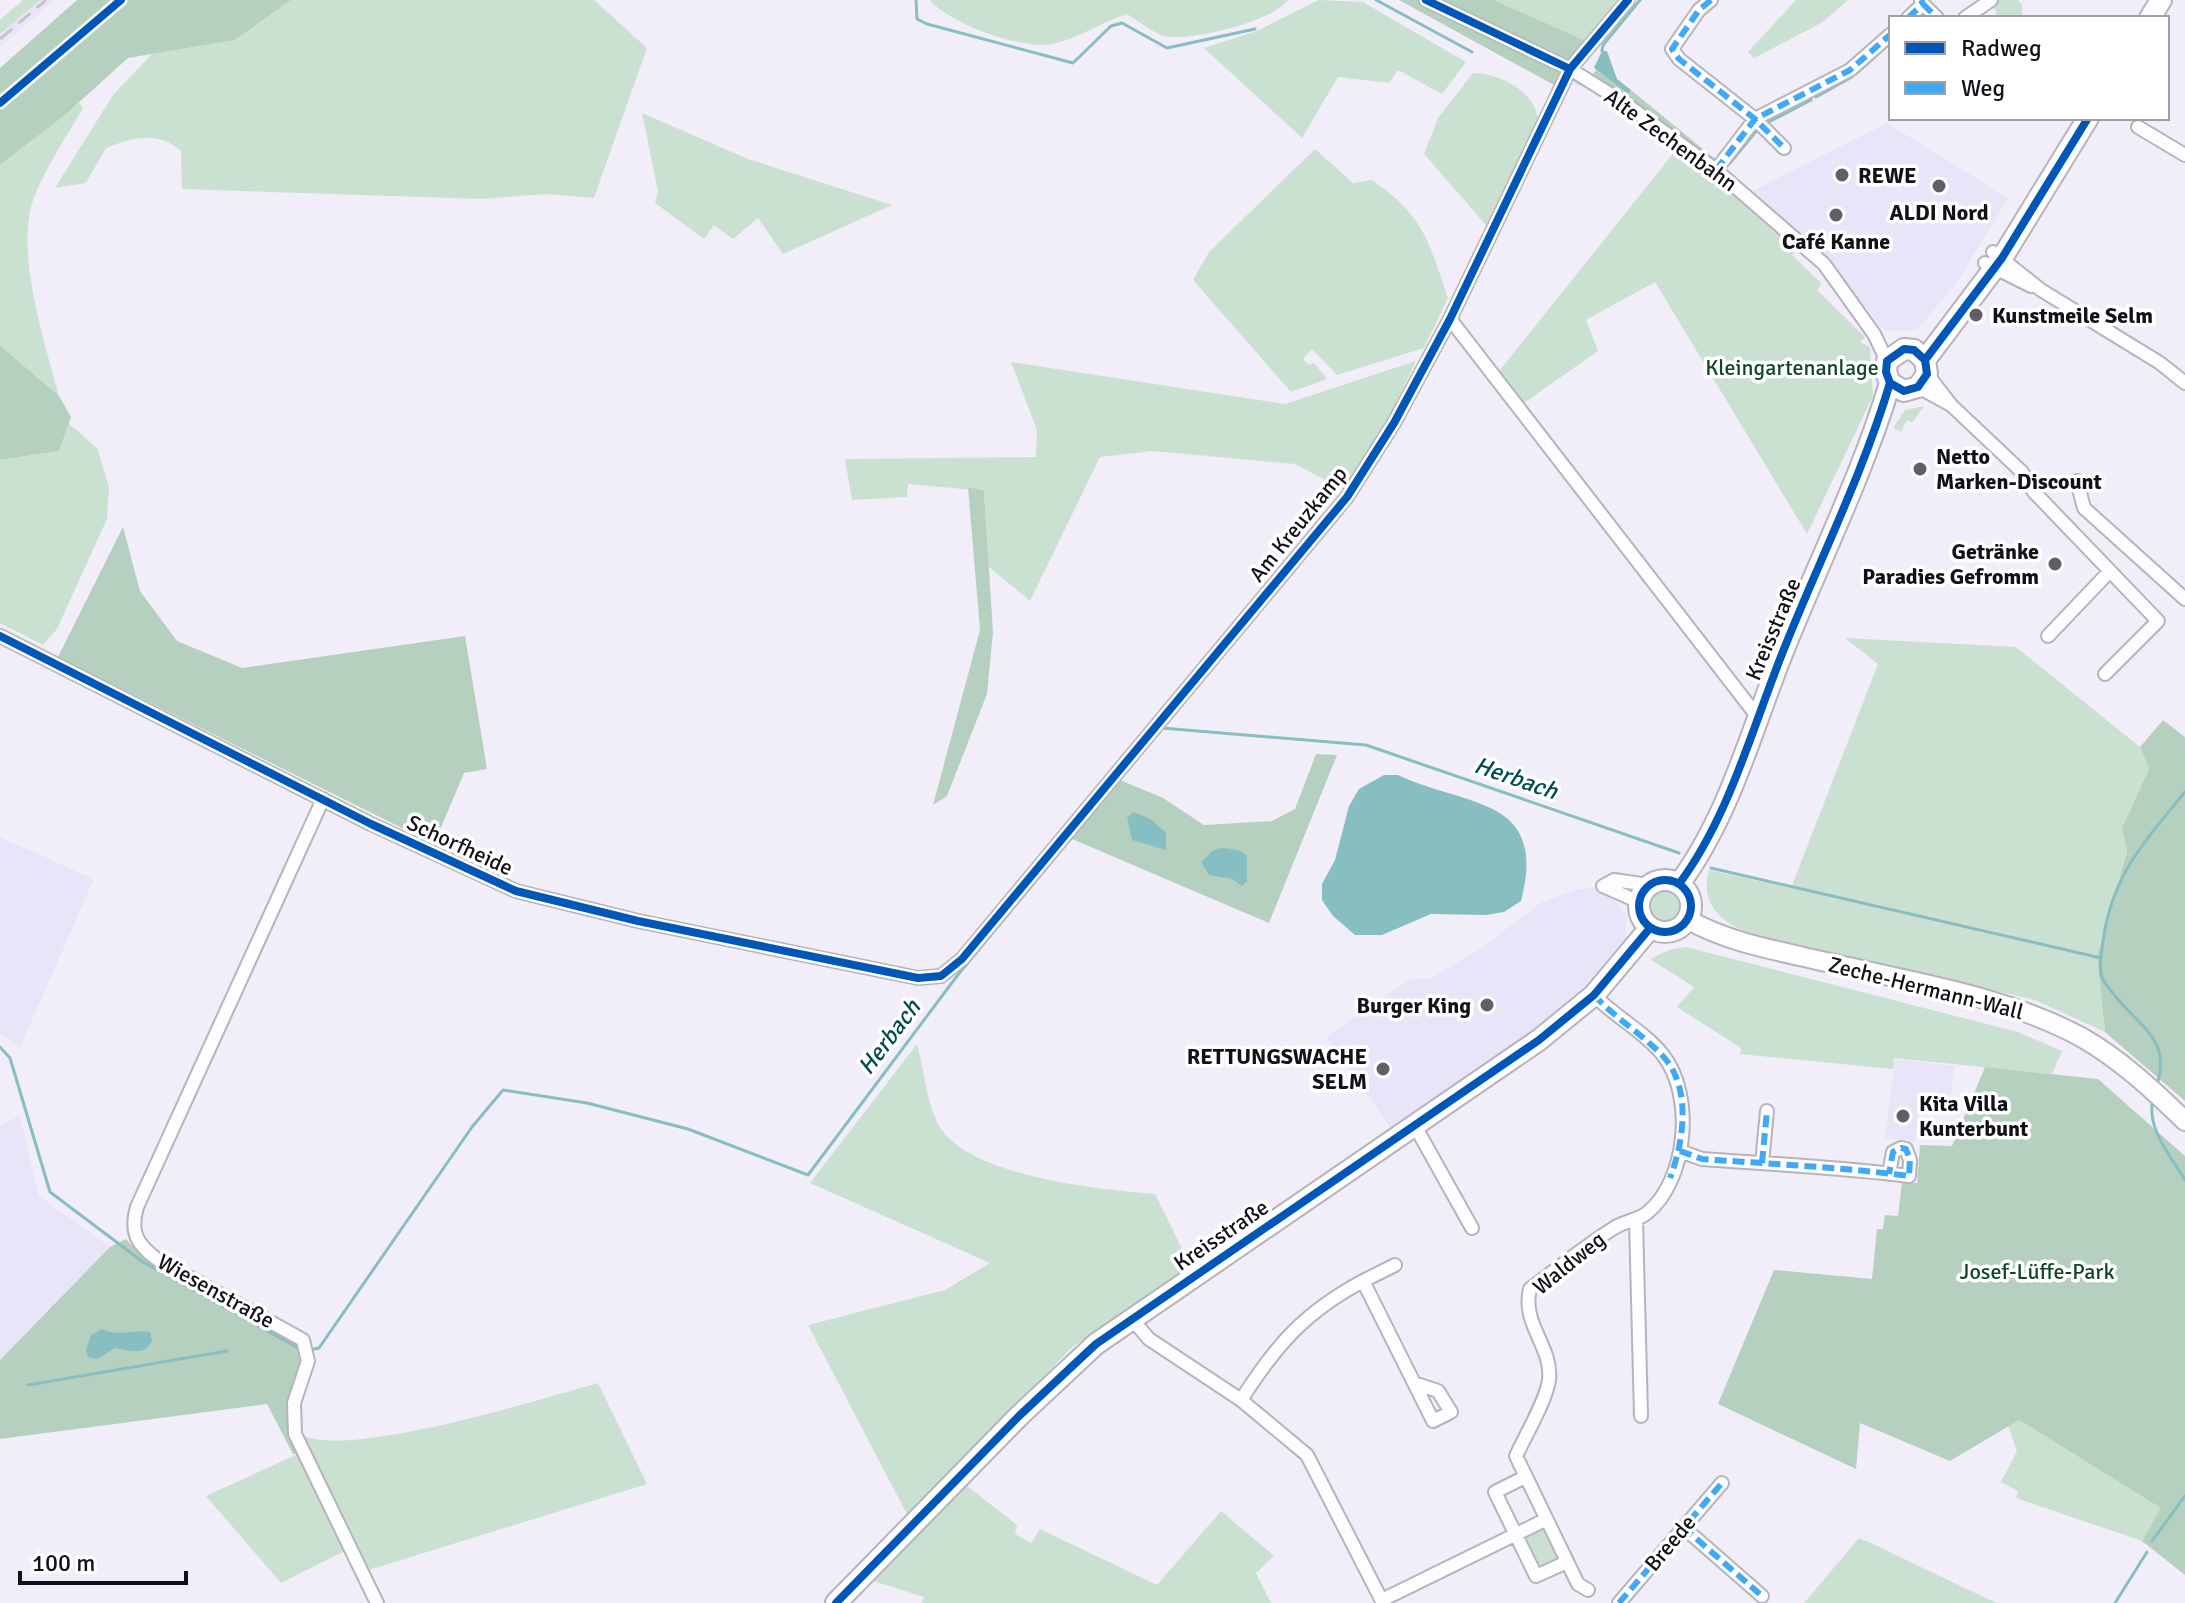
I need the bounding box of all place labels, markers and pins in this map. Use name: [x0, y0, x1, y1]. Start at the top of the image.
place label: REWE: [1858, 162, 1917, 189]
marker: REWE: [1833, 166, 1851, 184]
marker: ALDI Nord: [1930, 177, 1948, 195]
place label: ALDI Nord: [1889, 199, 1989, 226]
marker: Café Kanne: [1827, 206, 1845, 224]
place label: Café Kanne: [1782, 228, 1890, 255]
place label: Kunstmeile Selm: [1992, 302, 2153, 329]
marker: Kunstmeile Selm: [1967, 306, 1985, 324]
place label: Netto Marken-Discount: [1936, 443, 2102, 495]
marker: Netto Marken-Discount: [1911, 460, 1929, 478]
place label: Getränke Paradies Gefromm: [1862, 538, 2039, 590]
marker: Getränke Paradies Gefromm: [2046, 555, 2064, 573]
place label: Burger King: [1357, 992, 1471, 1019]
marker: Burger King: [1478, 996, 1496, 1014]
place label: RETTUNGSWACHE SELM: [1187, 1043, 1367, 1095]
marker: RETTUNGSWACHE SELM: [1374, 1060, 1392, 1078]
place label: Kita Villa Kunterbunt: [1919, 1090, 2028, 1142]
marker: Kita Villa Kunterbunt: [1894, 1107, 1912, 1125]

